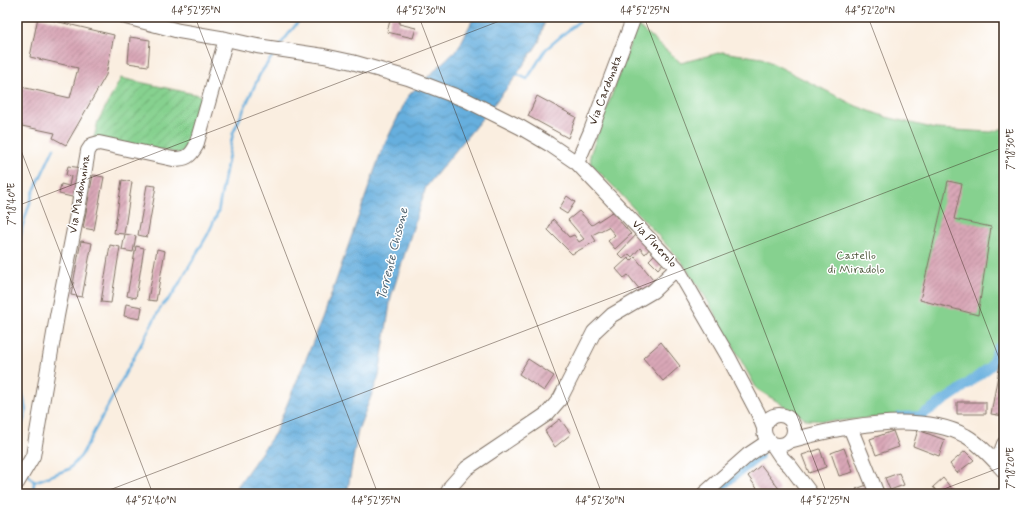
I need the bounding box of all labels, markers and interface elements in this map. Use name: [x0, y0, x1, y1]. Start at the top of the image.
text: 44°52'35"N: [172, 4, 221, 18]
text: 44°52'30"N: [396, 4, 446, 18]
text: 44°52'25"N: [620, 4, 670, 18]
text: 44°52'20"N: [845, 4, 895, 18]
street label: Via Cardonata: [585, 52, 627, 128]
text: 7°18'30"E: [1004, 128, 1018, 170]
street label: Via Madonnina: [65, 152, 95, 235]
text: 7°18'40"E: [5, 183, 19, 225]
water label: Torrente Chisone: [373, 205, 413, 302]
street label: Via Pinerolo: [628, 217, 680, 271]
park label: Castello di Miradolo: [828, 248, 884, 278]
text: 7°18'20"E: [1004, 447, 1018, 489]
text: 44°52'40"N: [126, 494, 177, 508]
text: 44°52'35"N: [352, 494, 401, 508]
text: 44°52'30"N: [575, 494, 625, 508]
text: 44°52'25"N: [800, 494, 850, 508]

